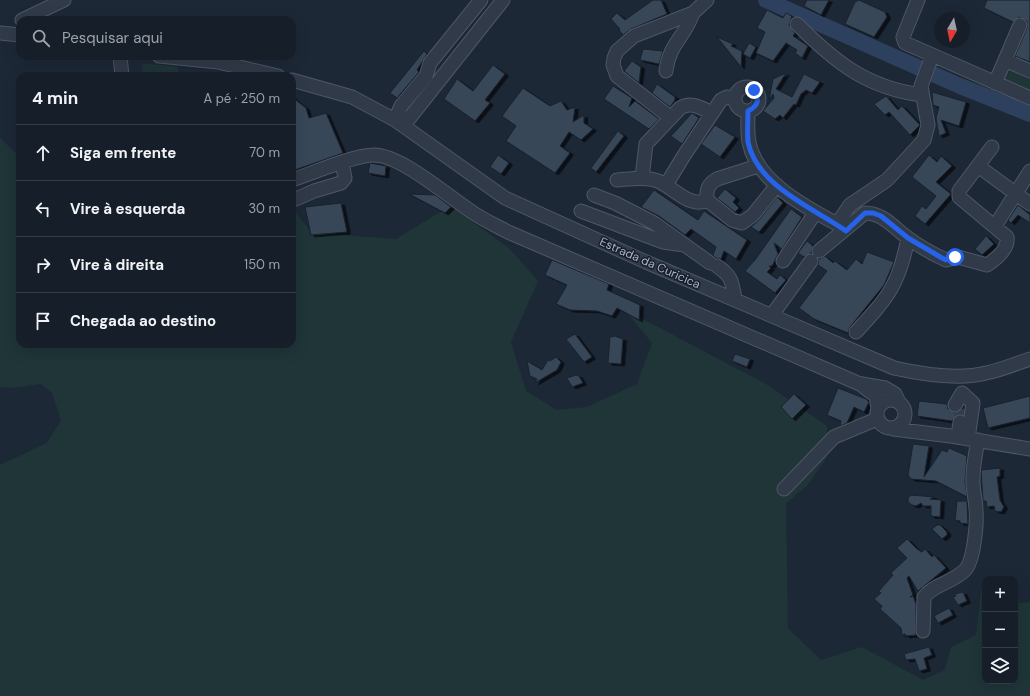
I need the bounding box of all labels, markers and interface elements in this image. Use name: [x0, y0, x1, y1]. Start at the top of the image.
north arrow: [934, 12, 970, 48]
search box: [16, 16, 296, 60]
icon: search: [30, 27, 52, 49]
text: Pesquisar aqui: [62, 28, 163, 48]
route end: [745, 81, 763, 99]
text: 4 min: [32, 87, 78, 109]
text: A pé · 250 m: [204, 90, 280, 107]
icon: ahead: [32, 142, 54, 164]
text: Siga em frente: [70, 143, 176, 163]
text: 70 m: [249, 144, 280, 161]
icon: left: [32, 198, 54, 220]
text: Vire à esquerda: [70, 199, 185, 219]
text: 30 m: [248, 200, 280, 217]
street label: Estrada da Curicica: [597, 234, 703, 292]
route start: [946, 248, 964, 266]
icon: right: [32, 254, 54, 276]
text: Vire à direita: [70, 255, 164, 275]
text: 150 m: [244, 256, 280, 273]
icon: arrive: [32, 310, 54, 332]
text: Chegada ao destino: [70, 311, 216, 331]
map controls: [982, 576, 1018, 684]
button: +: [982, 576, 1018, 612]
button: −: [982, 612, 1018, 648]
button: layers: [982, 648, 1018, 684]

